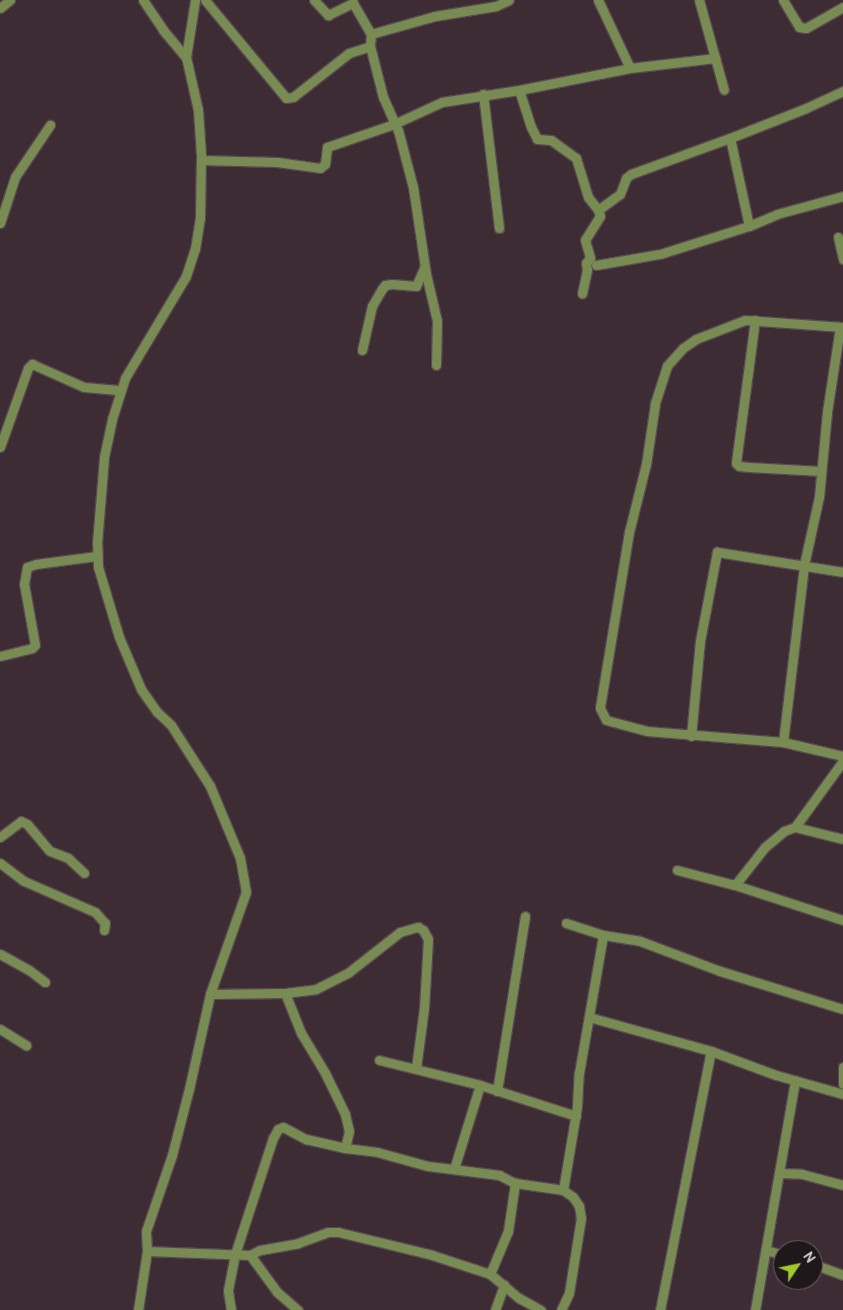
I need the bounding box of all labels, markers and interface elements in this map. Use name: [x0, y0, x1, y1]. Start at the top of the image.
north arrow: [773, 1240, 823, 1290]
text: N: [799, 1248, 820, 1266]

